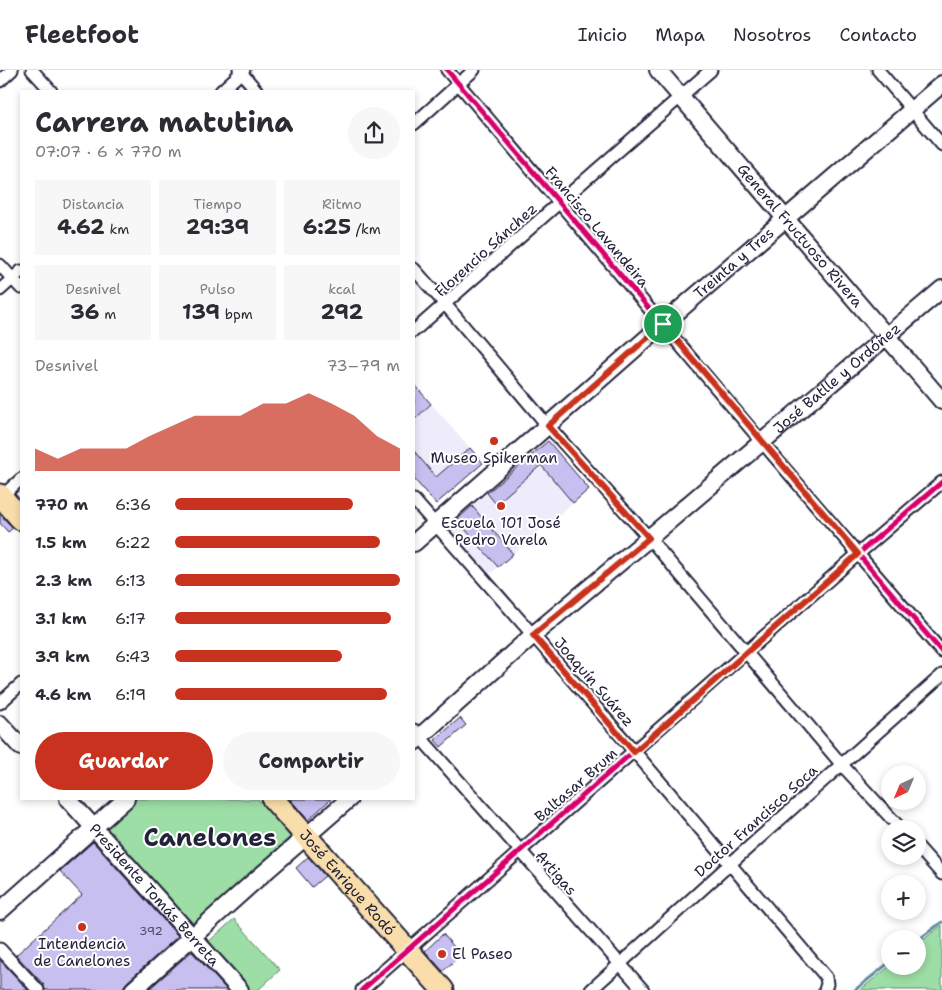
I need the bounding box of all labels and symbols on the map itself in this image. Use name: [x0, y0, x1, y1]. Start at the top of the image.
street label: General Fructuoso Rivera: [733, 159, 868, 312]
street label: Francisco Lavandeira: [540, 162, 654, 292]
street label: Florencio Sánchez: [431, 199, 541, 301]
street label: Treinta y Tres: [689, 223, 778, 303]
pin: [642, 303, 684, 345]
street label: José Batlle y Ordóñez: [769, 318, 905, 438]
marker: Museo Spikerman: [488, 435, 500, 447]
place label: Museo Spikerman: [430, 448, 558, 468]
marker: Escuela 101 José Pedro Varela: [495, 500, 507, 512]
place label: Escuela 101 José Pedro Varela: [441, 513, 561, 550]
street label: Joaquín Suárez: [550, 633, 638, 731]
street label: Baltasar Brum: [530, 744, 622, 826]
street label: Doctor Francisco Soca: [690, 760, 822, 882]
north arrow: [881, 765, 926, 810]
street label: Presidente Tomás Berreta: [85, 819, 224, 971]
district label: Canelones: [143, 820, 277, 854]
street label: José Enrique Rodó: [295, 825, 400, 940]
street label: Artigas: [531, 846, 581, 900]
marker: Intendencia de Canelones: [76, 921, 88, 933]
house number: 392: [139, 923, 163, 939]
place label: Intendencia de Canelones: [34, 934, 131, 971]
place label: El Paseo: [452, 944, 513, 964]
marker: El Paseo: [436, 948, 448, 960]

